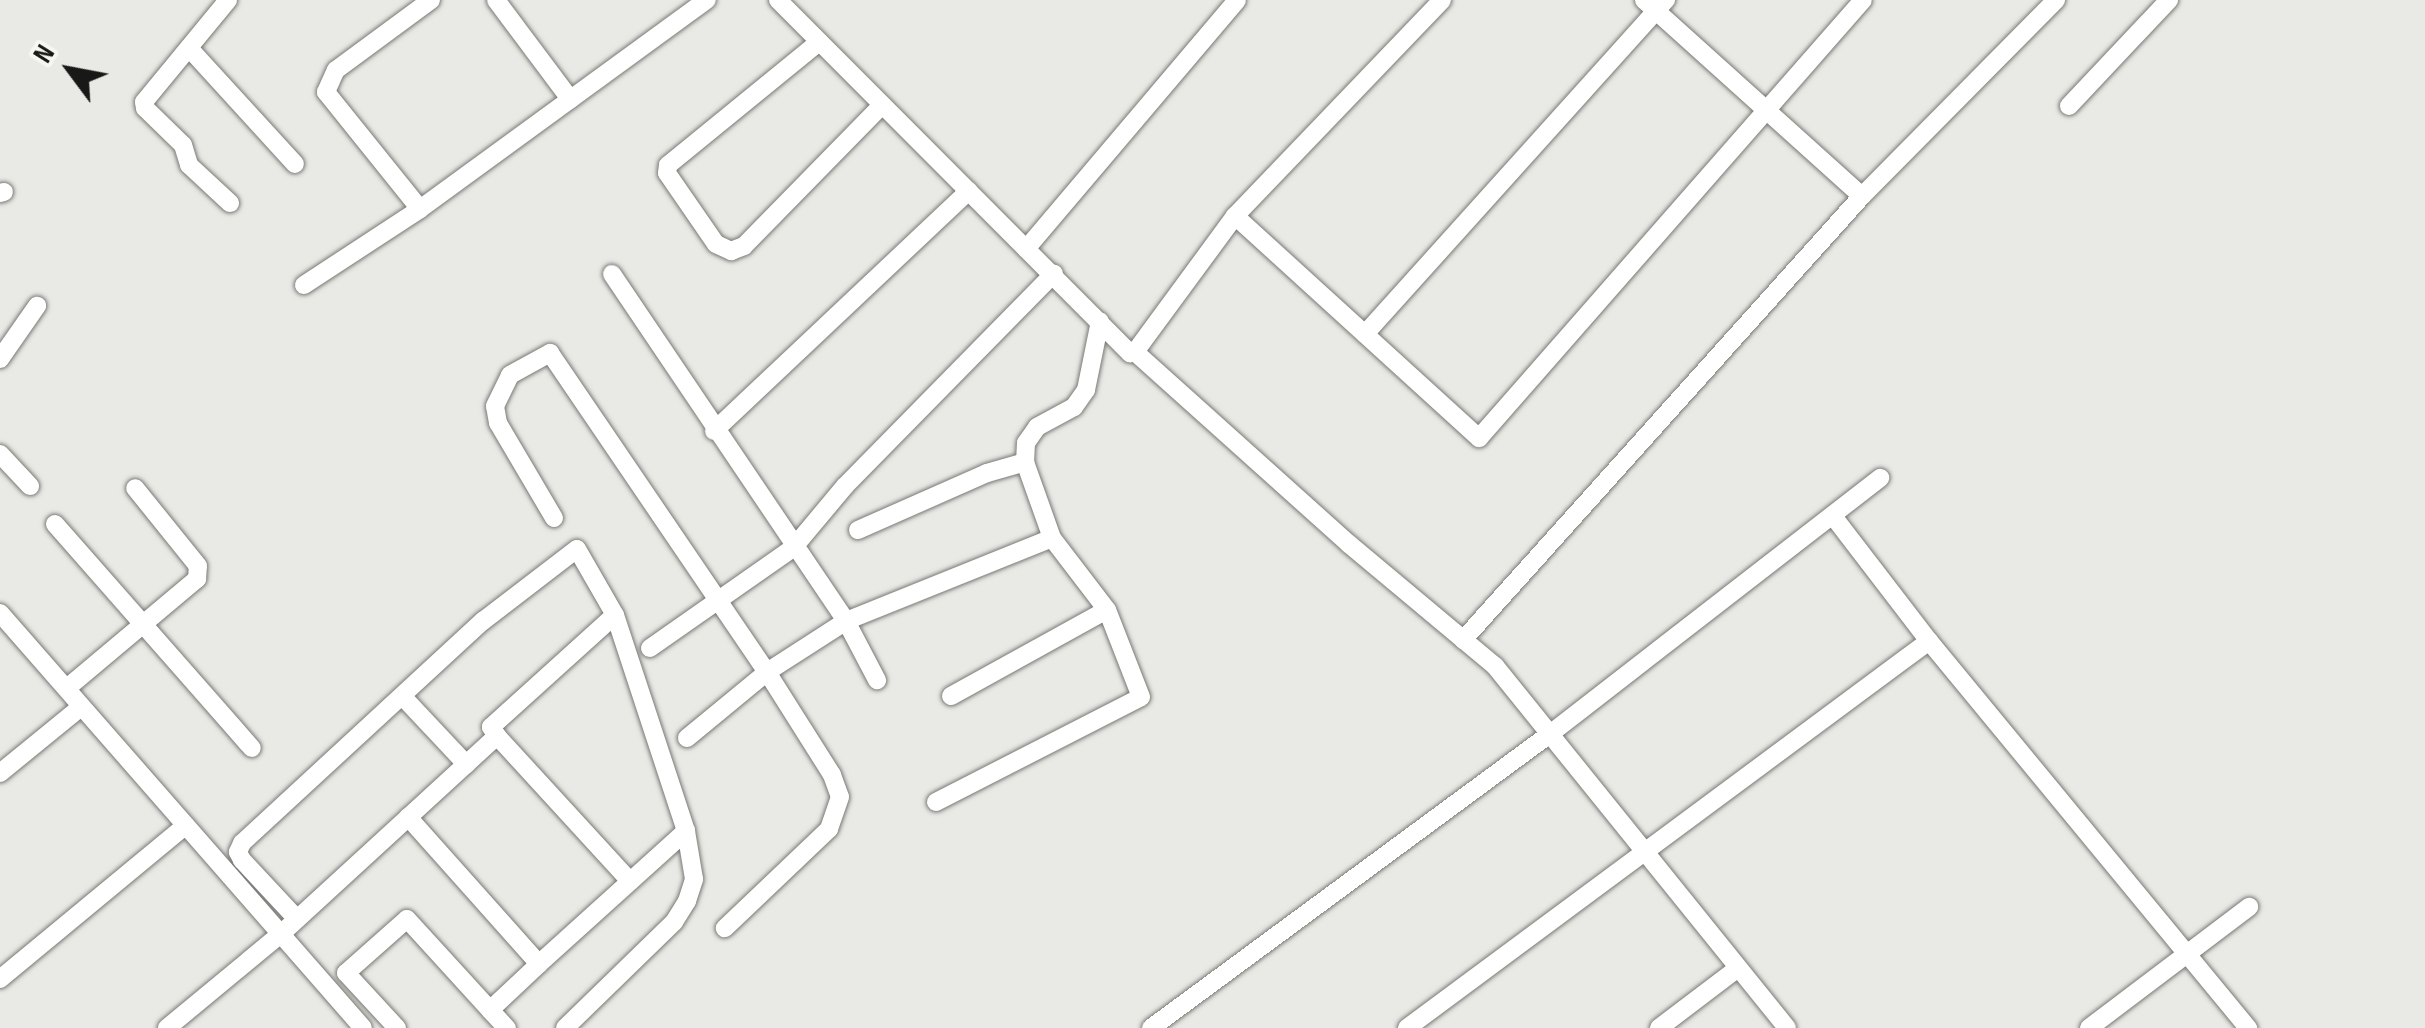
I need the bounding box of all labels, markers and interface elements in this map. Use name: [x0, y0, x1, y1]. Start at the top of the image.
north arrow: [20, 20, 120, 120]
text: N: [26, 39, 62, 69]

